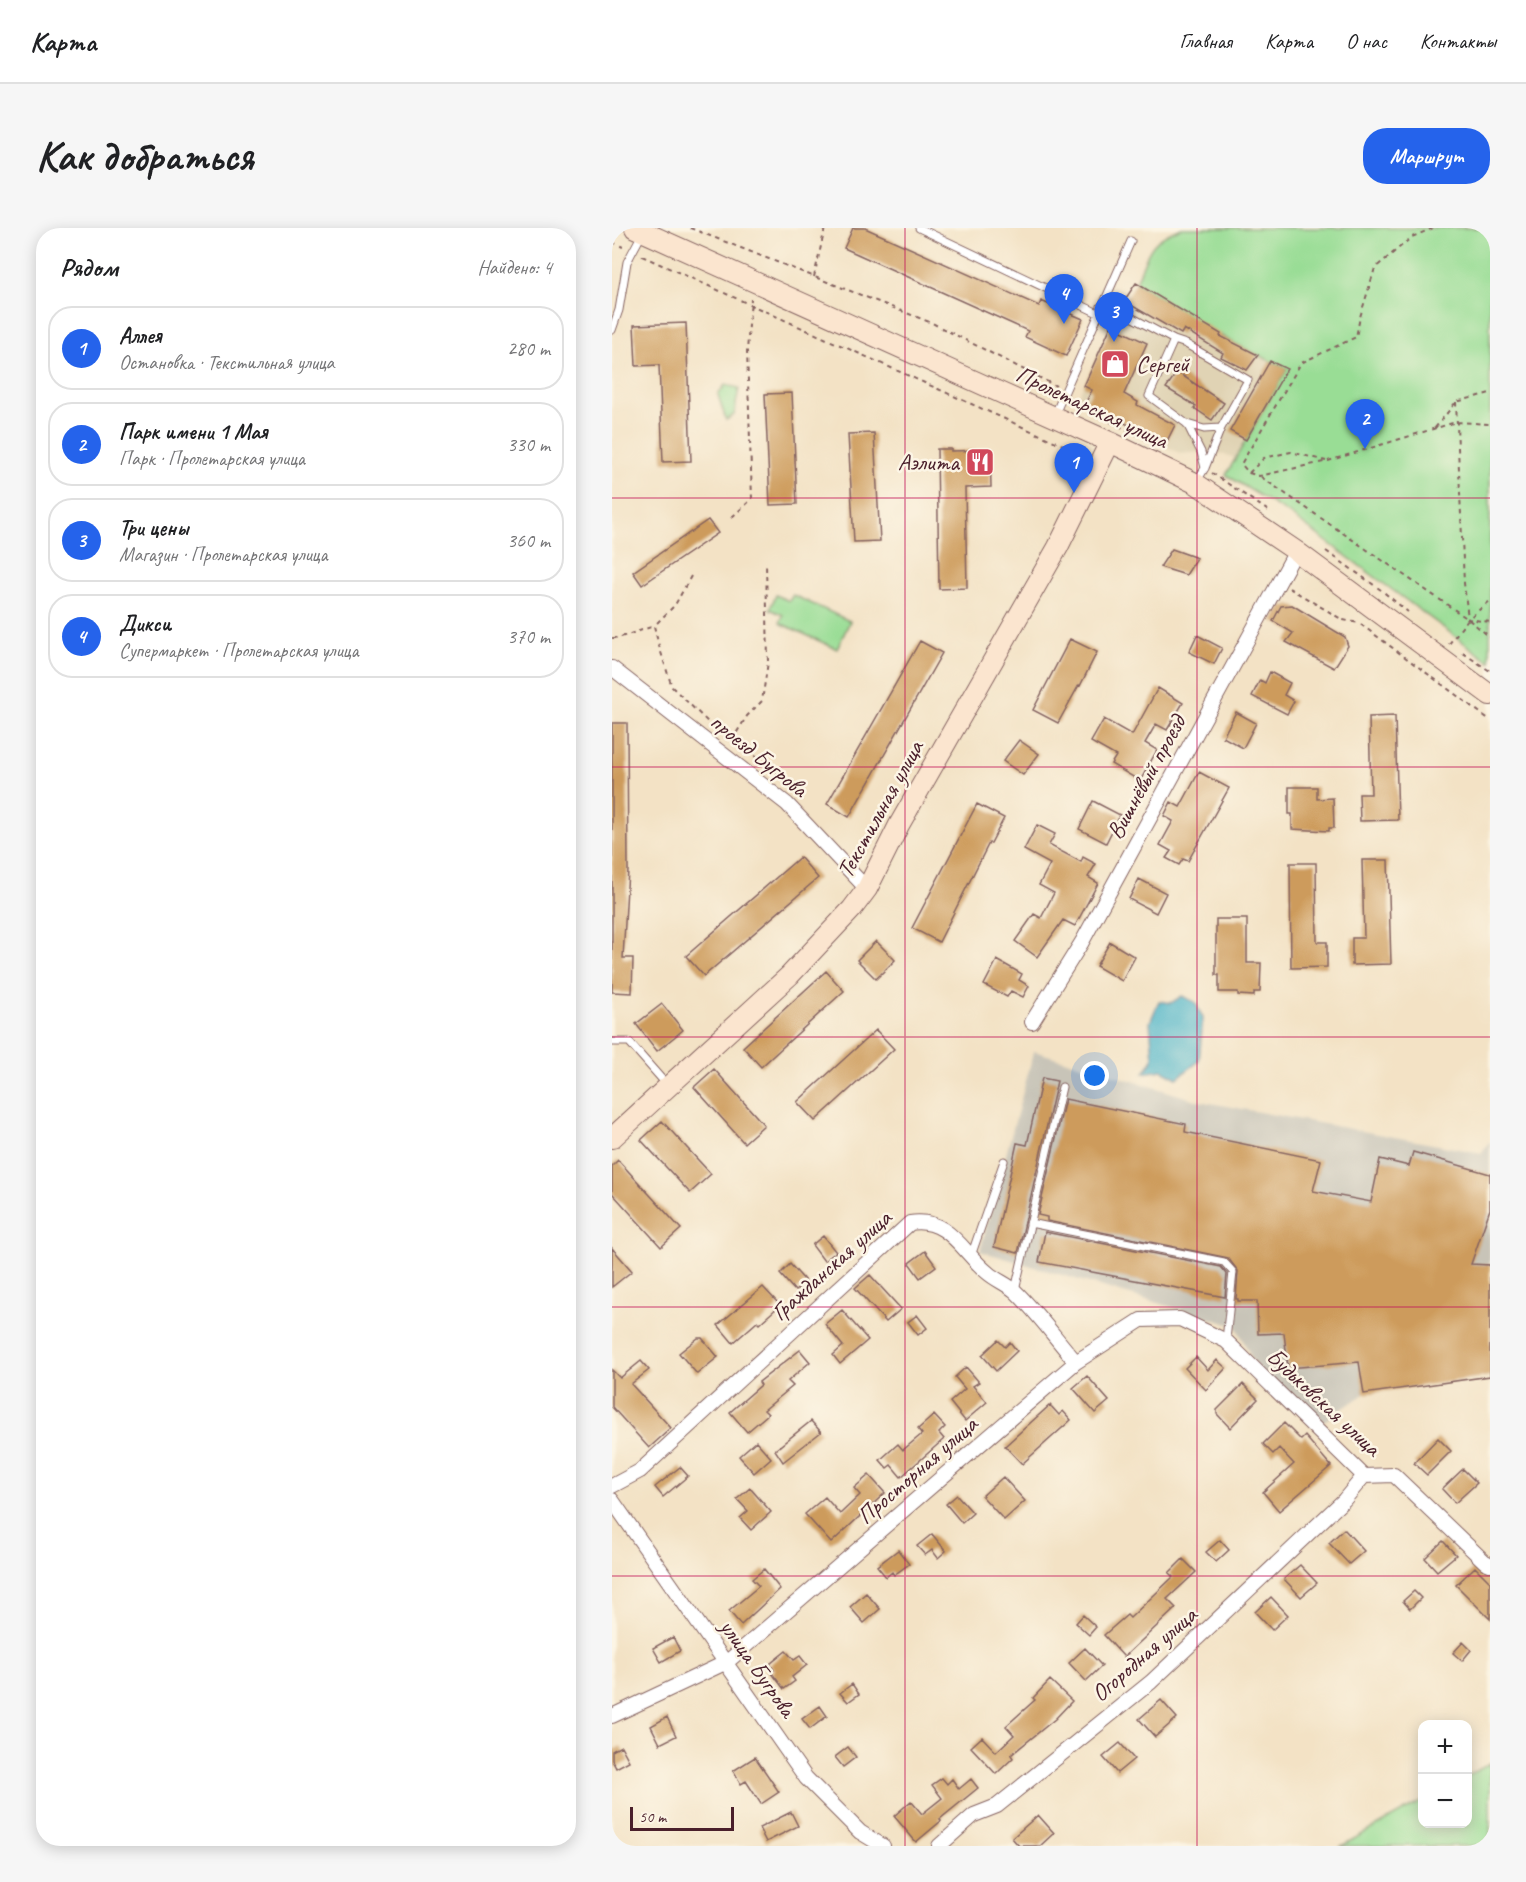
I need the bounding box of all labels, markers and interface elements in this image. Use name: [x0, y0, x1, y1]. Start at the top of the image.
text: Карта: [30, 24, 97, 59]
text: Главная: [1179, 28, 1232, 54]
text: Карта: [1265, 28, 1313, 54]
text: О нас: [1346, 28, 1387, 54]
text: Контакты: [1420, 28, 1496, 54]
button: Маршрут: [1363, 128, 1490, 184]
text: Как добраться: [36, 130, 253, 183]
text: Рядом: [60, 251, 118, 284]
text: Найдено: 4: [477, 255, 552, 280]
pin: 4: [1044, 274, 1084, 324]
pin: 3: [1094, 292, 1134, 342]
text: Аллея: [119, 322, 162, 350]
text: 1: [77, 336, 86, 361]
text: 280 m: [507, 336, 550, 361]
shop icon: Сергей: [1099, 348, 1131, 380]
place label: Сергей: [1136, 349, 1191, 379]
text: Остановка · Текстильная улица: [119, 350, 334, 375]
street label: Пролетарская улица: [1011, 359, 1174, 456]
pin: 2: [1346, 400, 1384, 449]
text: Парк имени 1 Мая: [119, 418, 268, 446]
text: 2: [77, 432, 86, 457]
text: 330 m: [507, 432, 550, 457]
pin: 1: [1054, 444, 1094, 493]
text: Парк · Пролетарская улица: [119, 446, 305, 471]
restaurant icon: Аэлита: [964, 446, 996, 478]
place label: Аэлита: [898, 447, 960, 477]
text: Три цены: [119, 514, 188, 542]
text: 3: [77, 528, 86, 553]
text: 360 m: [507, 528, 550, 553]
text: Магазин · Пролетарская улица: [119, 542, 328, 567]
text: Дикси: [119, 610, 171, 638]
text: 4: [77, 624, 86, 649]
text: 370 m: [507, 624, 550, 649]
text: Супермаркет · Пролетарская улица: [119, 638, 359, 663]
street label: проезд Бугрова: [704, 706, 815, 804]
street label: Вишнёвый проезд: [1100, 708, 1194, 844]
street label: Текстильная улица: [830, 734, 931, 883]
your location: [1080, 1061, 1109, 1090]
street label: Гражданская улица: [765, 1202, 899, 1327]
street label: Будьковская улица: [1261, 1341, 1389, 1464]
street label: Просторная улица: [850, 1408, 985, 1531]
street label: Огородная улица: [1085, 1599, 1204, 1708]
street label: улица Бугрова: [712, 1612, 804, 1725]
map controls: [1418, 1720, 1472, 1828]
button: +: [1418, 1720, 1472, 1774]
button: −: [1418, 1774, 1472, 1828]
scale bar: [630, 1804, 734, 1832]
text: 50 m: [639, 1807, 666, 1827]

